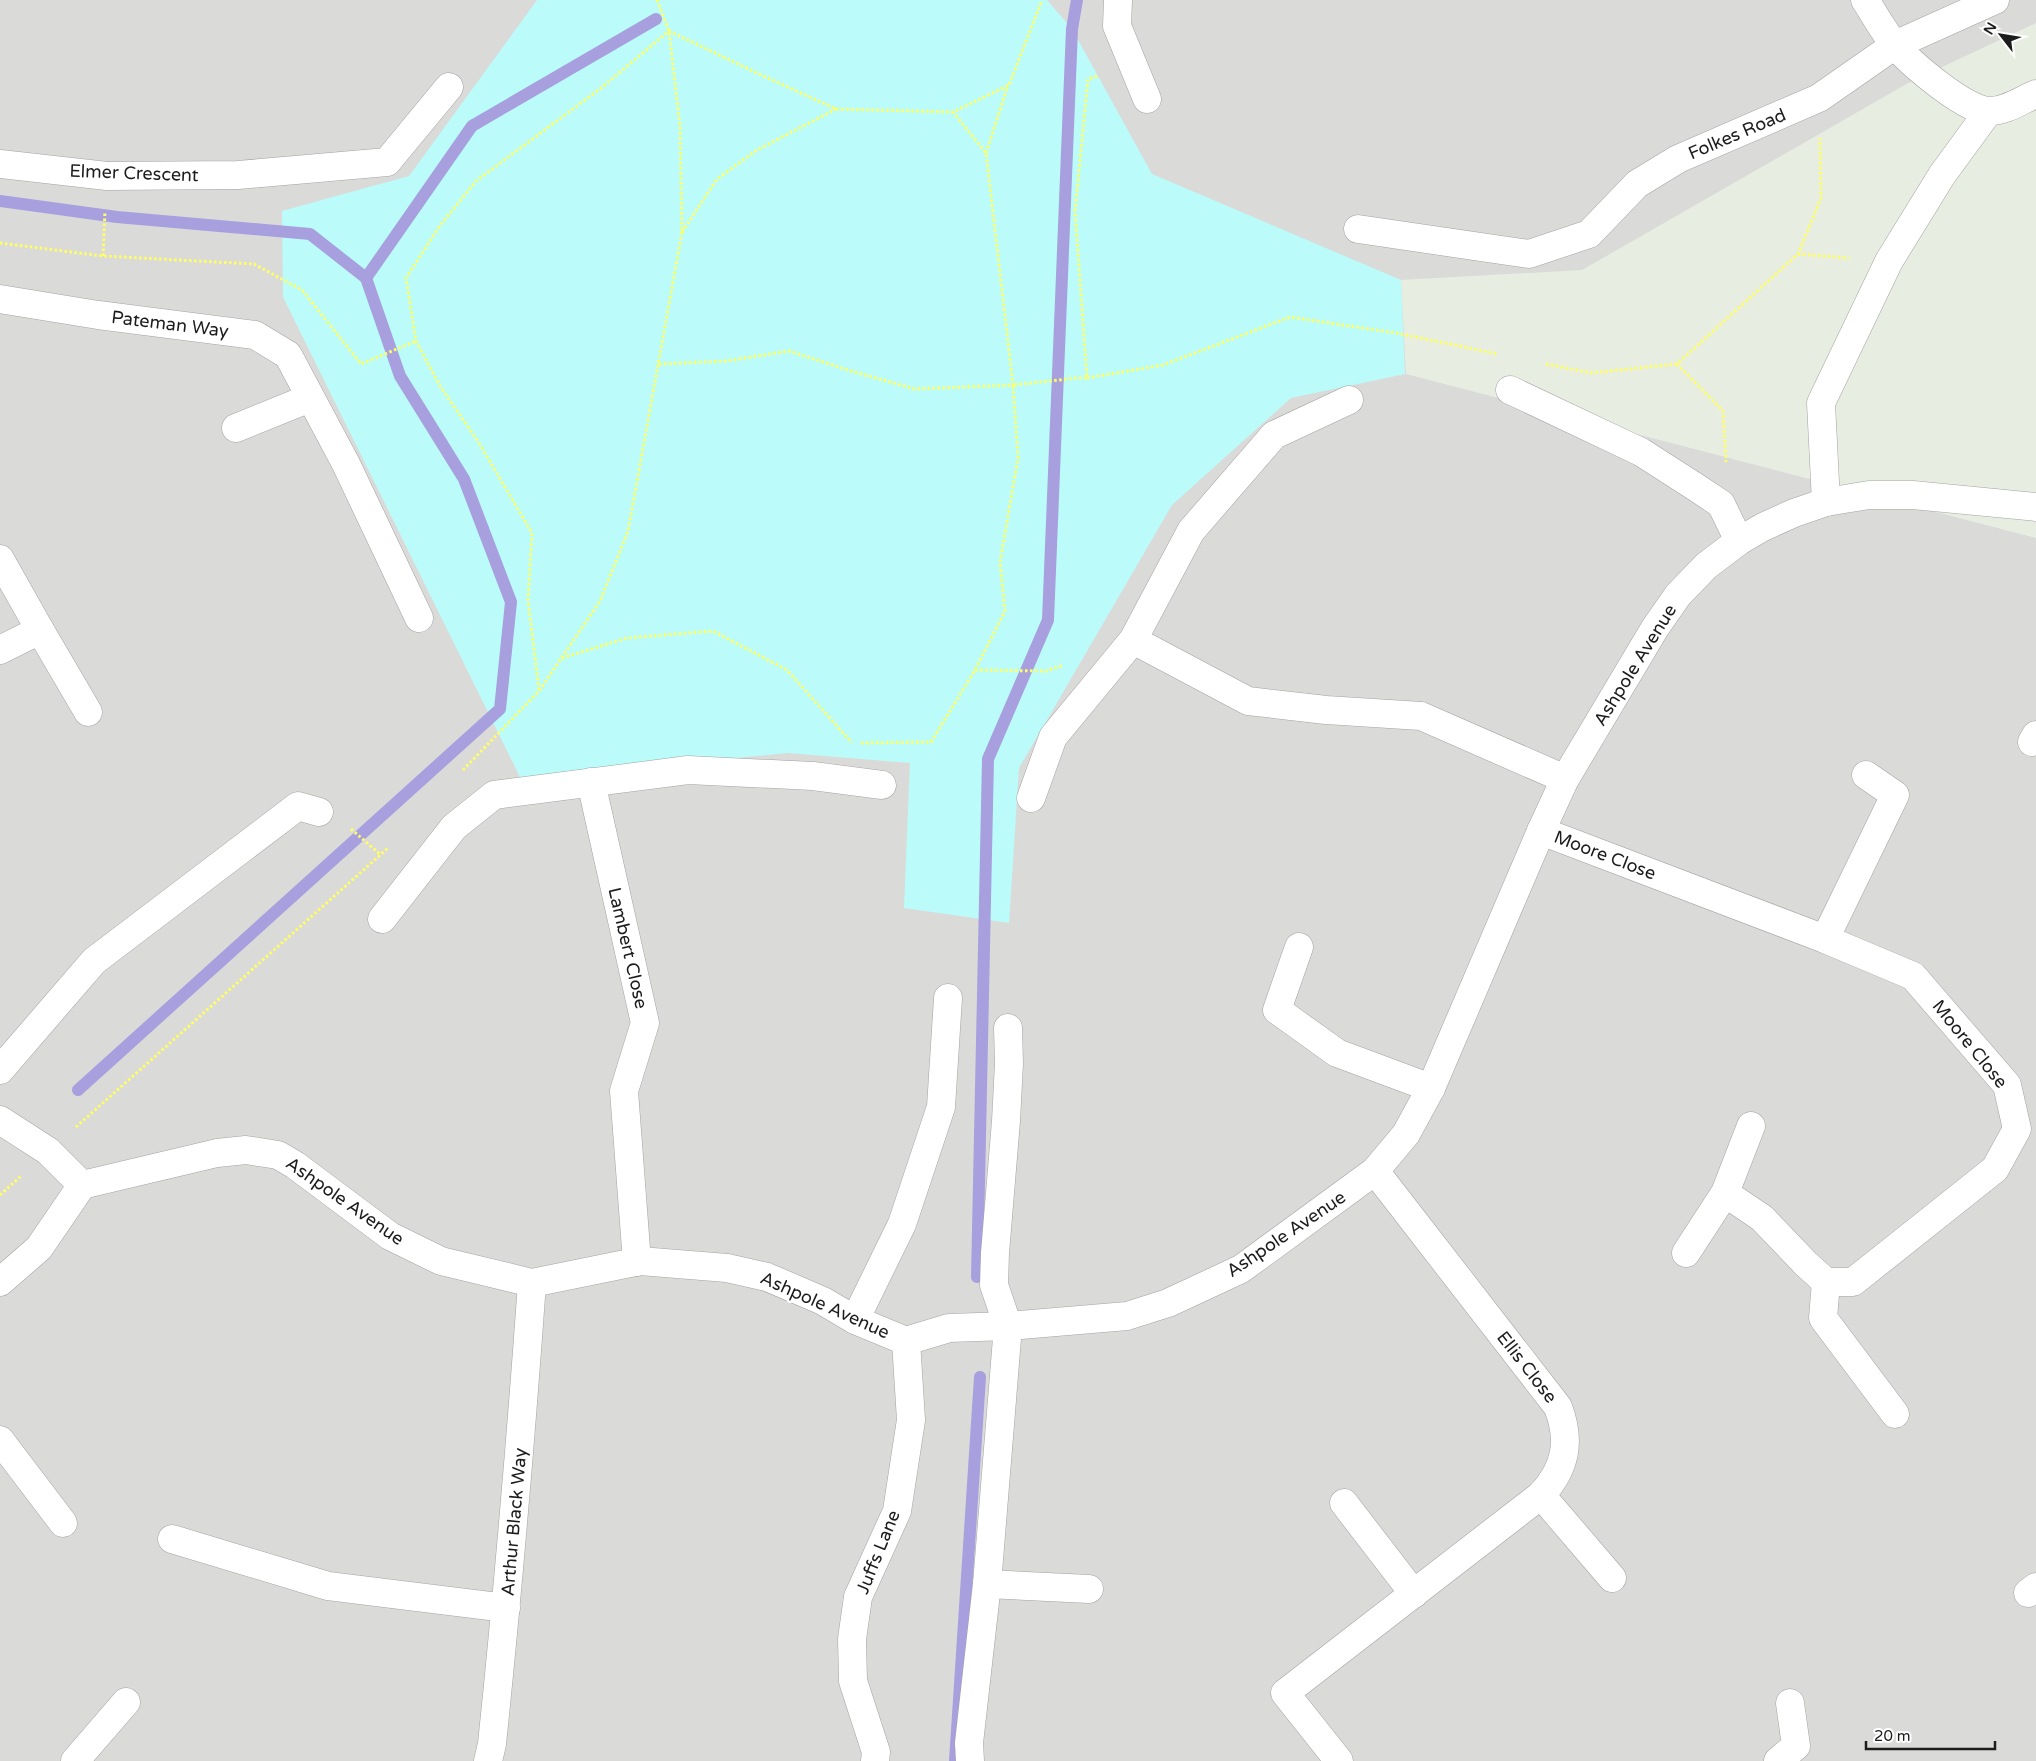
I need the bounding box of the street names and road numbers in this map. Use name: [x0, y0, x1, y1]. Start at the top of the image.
street label: Folkes Road: [1685, 104, 1789, 164]
street label: Elmer Crescent: [69, 160, 199, 186]
street label: Pateman Way: [110, 306, 230, 342]
street label: Ashpole Avenue: [1589, 600, 1681, 730]
street label: Moore Close: [1551, 826, 1659, 884]
street label: Lambert Close: [603, 885, 653, 1011]
street label: Moore Close: [1928, 995, 2012, 1093]
street label: Ashpole Avenue: [282, 1152, 408, 1250]
street label: Ashpole Avenue: [1222, 1186, 1350, 1282]
street label: Ashpole Avenue: [757, 1267, 893, 1343]
street label: Ellis Close: [1492, 1327, 1562, 1407]
street label: Arthur Black Way: [497, 1447, 531, 1597]
street label: Juffs Lane: [851, 1507, 905, 1597]

